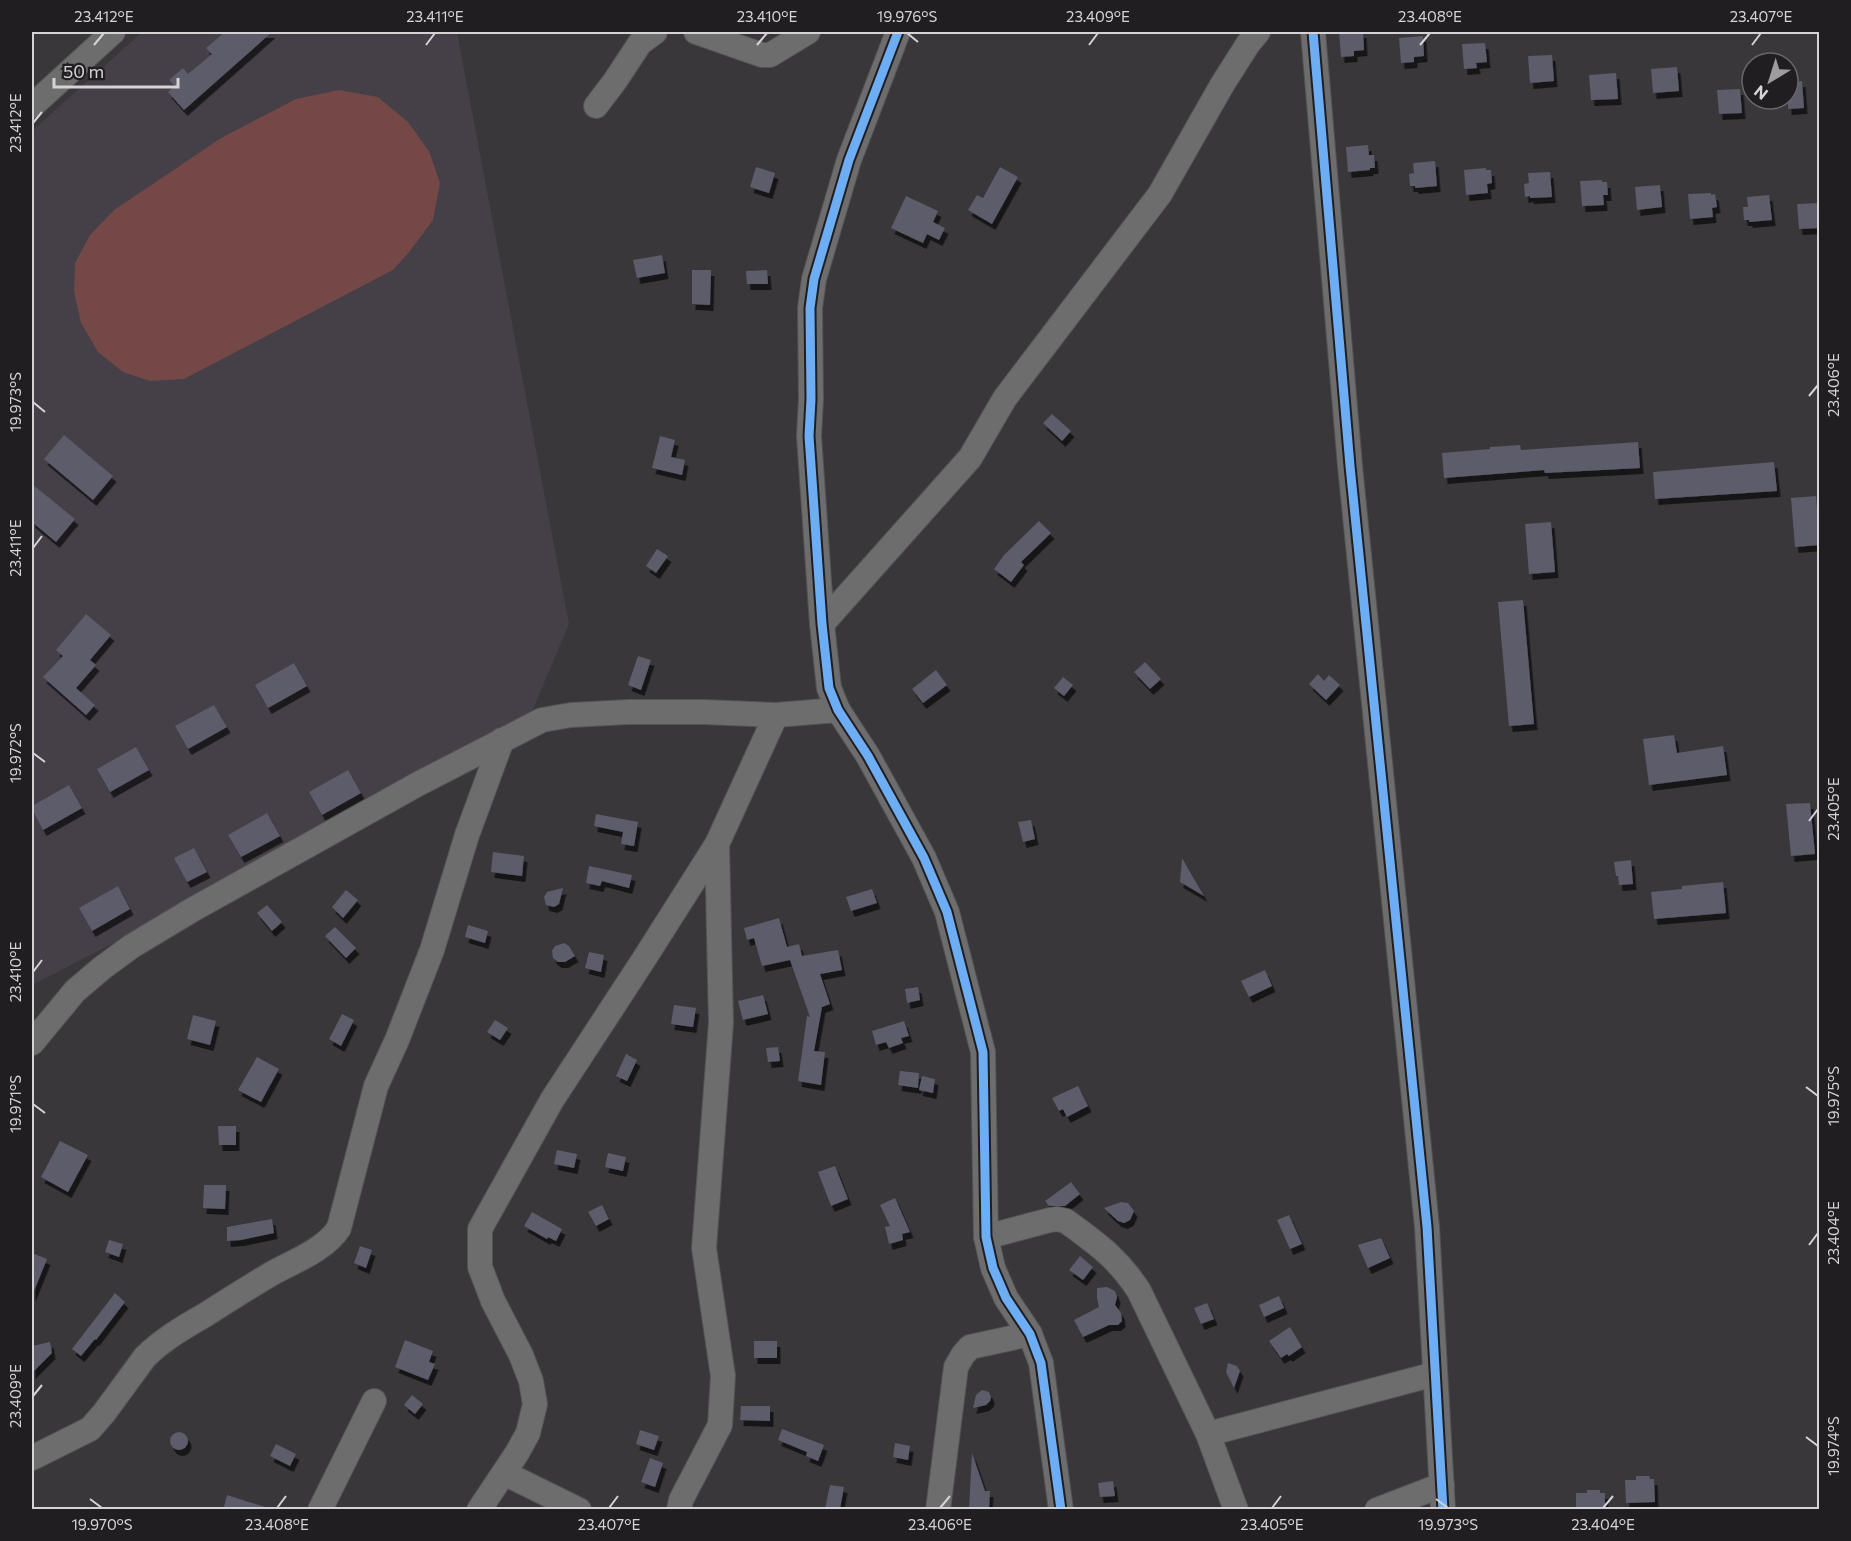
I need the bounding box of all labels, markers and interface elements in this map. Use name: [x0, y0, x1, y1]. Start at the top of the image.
text: 23.412°E: [74, 7, 134, 25]
text: 23.411°E: [406, 7, 464, 25]
text: 23.410°E: [737, 7, 797, 25]
text: 19.976°S: [877, 7, 937, 25]
text: 23.409°E: [1066, 7, 1130, 25]
text: 23.408°E: [1398, 7, 1462, 25]
text: 23.407°E: [1730, 7, 1792, 25]
scale bar: [54, 51, 178, 89]
north arrow: [1740, 51, 1800, 111]
text: 50 m: [63, 60, 104, 82]
text: N: [1750, 82, 1771, 104]
text: 23.412°E: [6, 93, 24, 153]
text: 23.406°E: [1824, 353, 1842, 417]
text: 19.973°S: [6, 372, 24, 432]
text: 23.411°E: [6, 519, 24, 577]
text: 19.972°S: [6, 723, 24, 783]
text: 23.405°E: [1824, 777, 1842, 841]
text: 23.410°E: [6, 942, 24, 1002]
text: 19.975°S: [1824, 1066, 1842, 1126]
text: 19.971°S: [6, 1075, 24, 1133]
text: 23.404°E: [1824, 1201, 1842, 1265]
text: 23.409°E: [6, 1364, 24, 1428]
text: 19.974°S: [1824, 1416, 1842, 1476]
text: 19.970°S: [71, 1515, 133, 1533]
text: 23.408°E: [245, 1515, 309, 1533]
text: 23.407°E: [578, 1515, 640, 1533]
text: 23.406°E: [908, 1515, 972, 1533]
text: 23.405°E: [1240, 1515, 1304, 1533]
text: 19.973°S: [1418, 1515, 1478, 1533]
text: 23.404°E: [1571, 1515, 1635, 1533]

